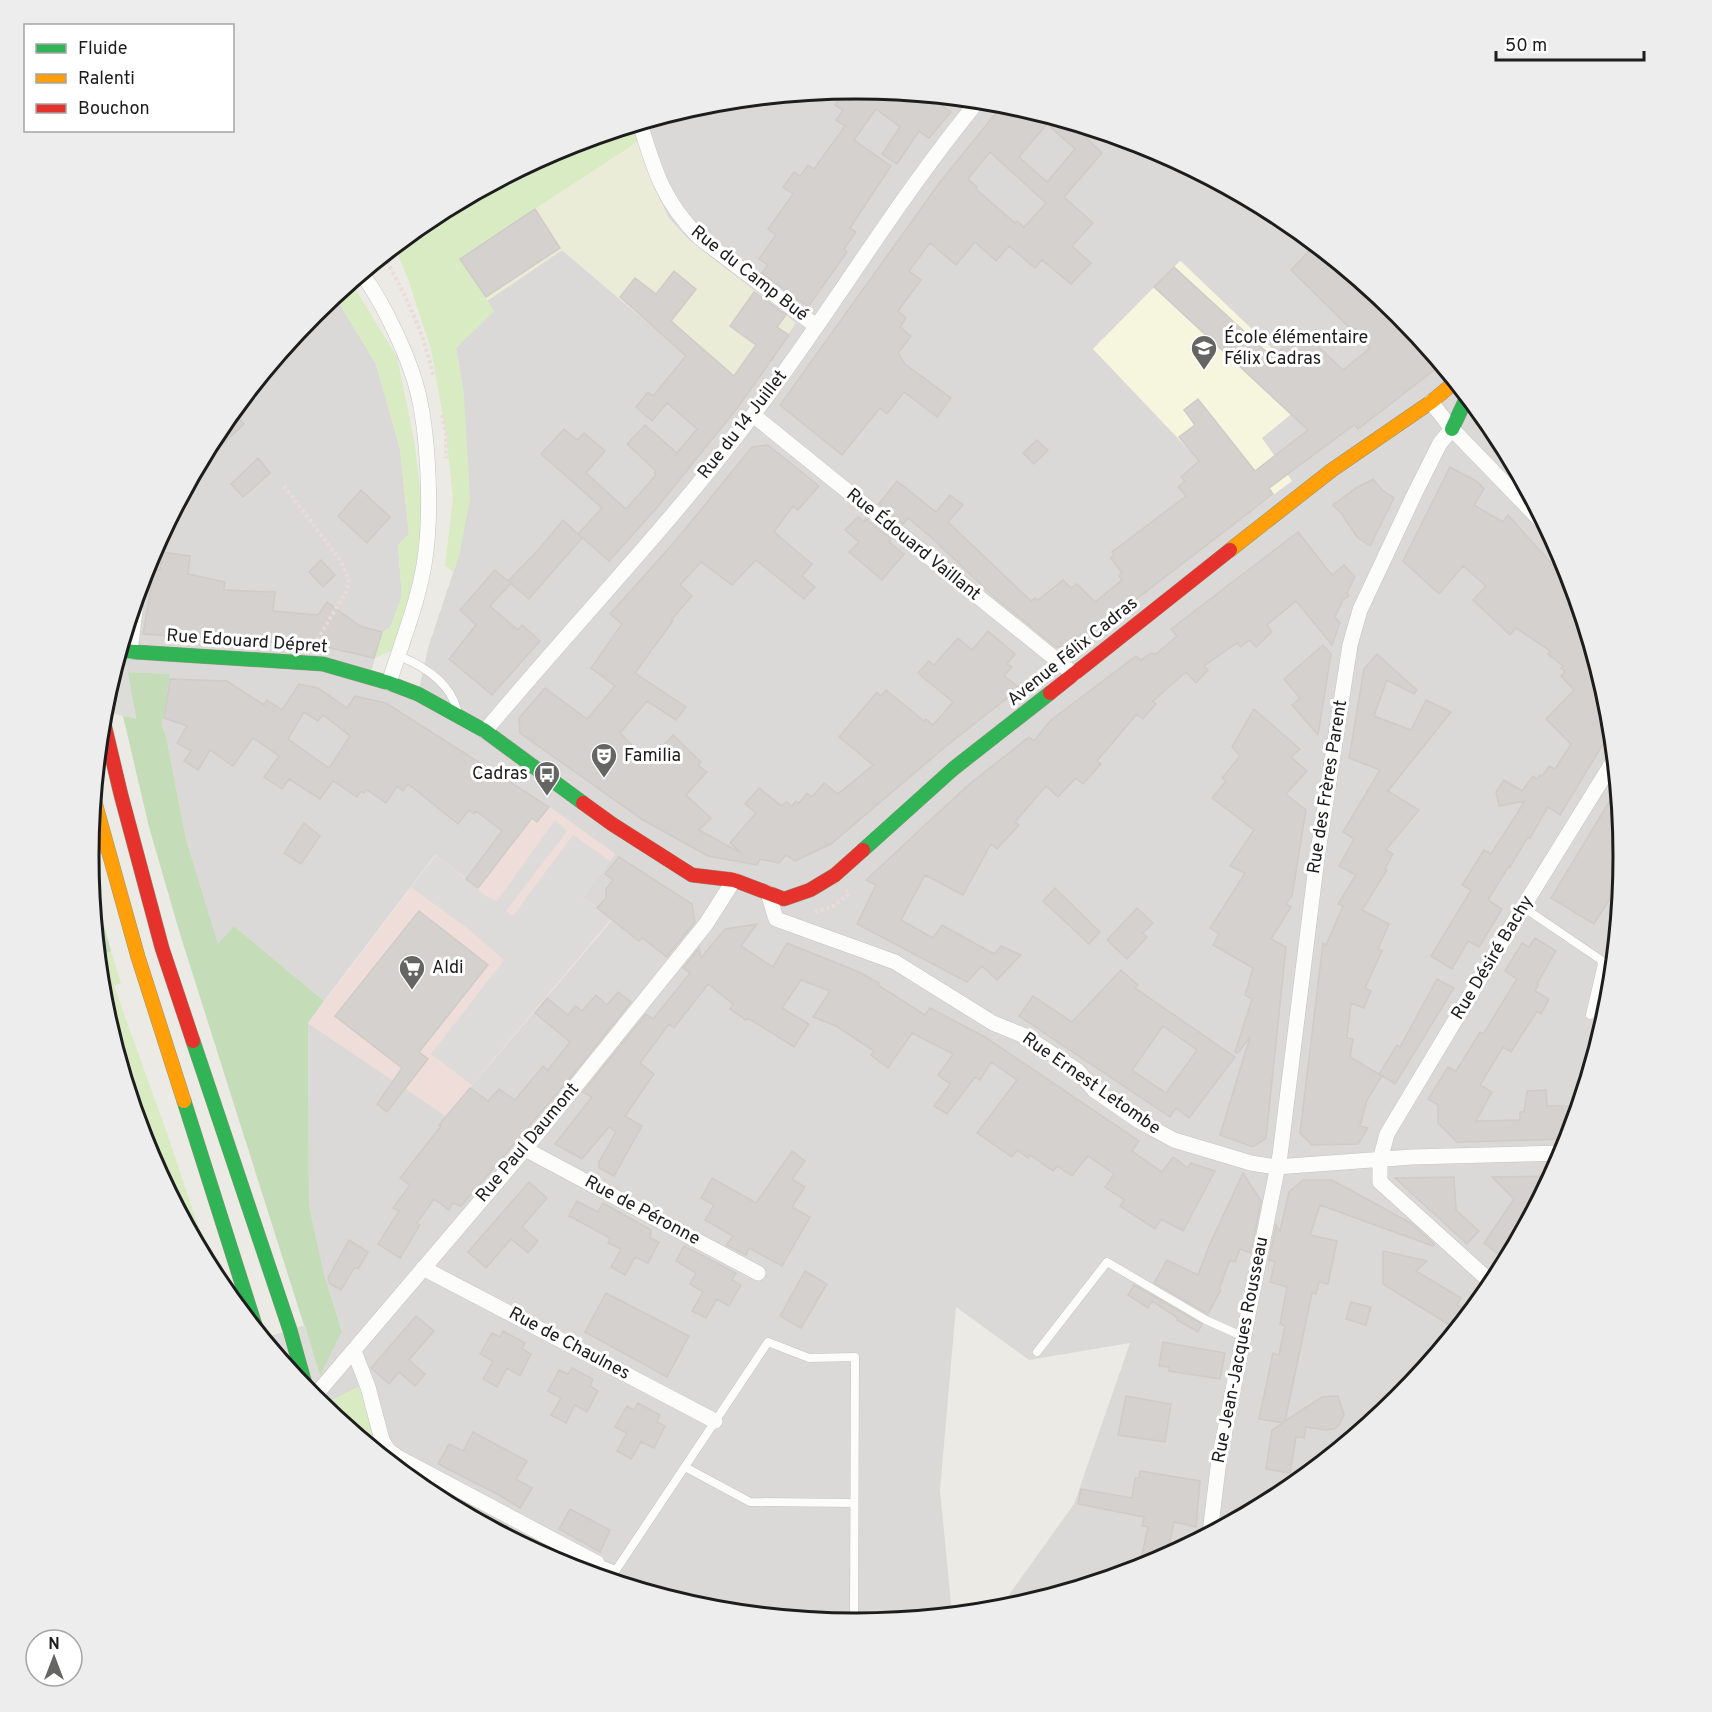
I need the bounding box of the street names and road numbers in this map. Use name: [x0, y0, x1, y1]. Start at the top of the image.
street label: Rue du Camp Bué: [686, 221, 812, 327]
street label: Rue du 14 Juillet: [693, 366, 793, 484]
street label: Rue Édouard Vaillant: [841, 482, 986, 606]
street label: Avenue Félix Cadras: [1003, 592, 1143, 712]
street label: Rue Edouard Dépret: [166, 625, 328, 659]
street label: Rue des Frères Parent: [1303, 698, 1353, 876]
street label: Rue Désiré Bachy: [1447, 892, 1539, 1024]
street label: Rue Ernest Letombe: [1017, 1028, 1165, 1140]
street label: Rue Paul Daumont: [471, 1079, 585, 1207]
street label: Rue de Péronne: [580, 1171, 704, 1251]
street label: Rue Jean-Jacques Rousseau: [1208, 1235, 1274, 1465]
street label: Rue de Chaulnes: [504, 1302, 634, 1386]

